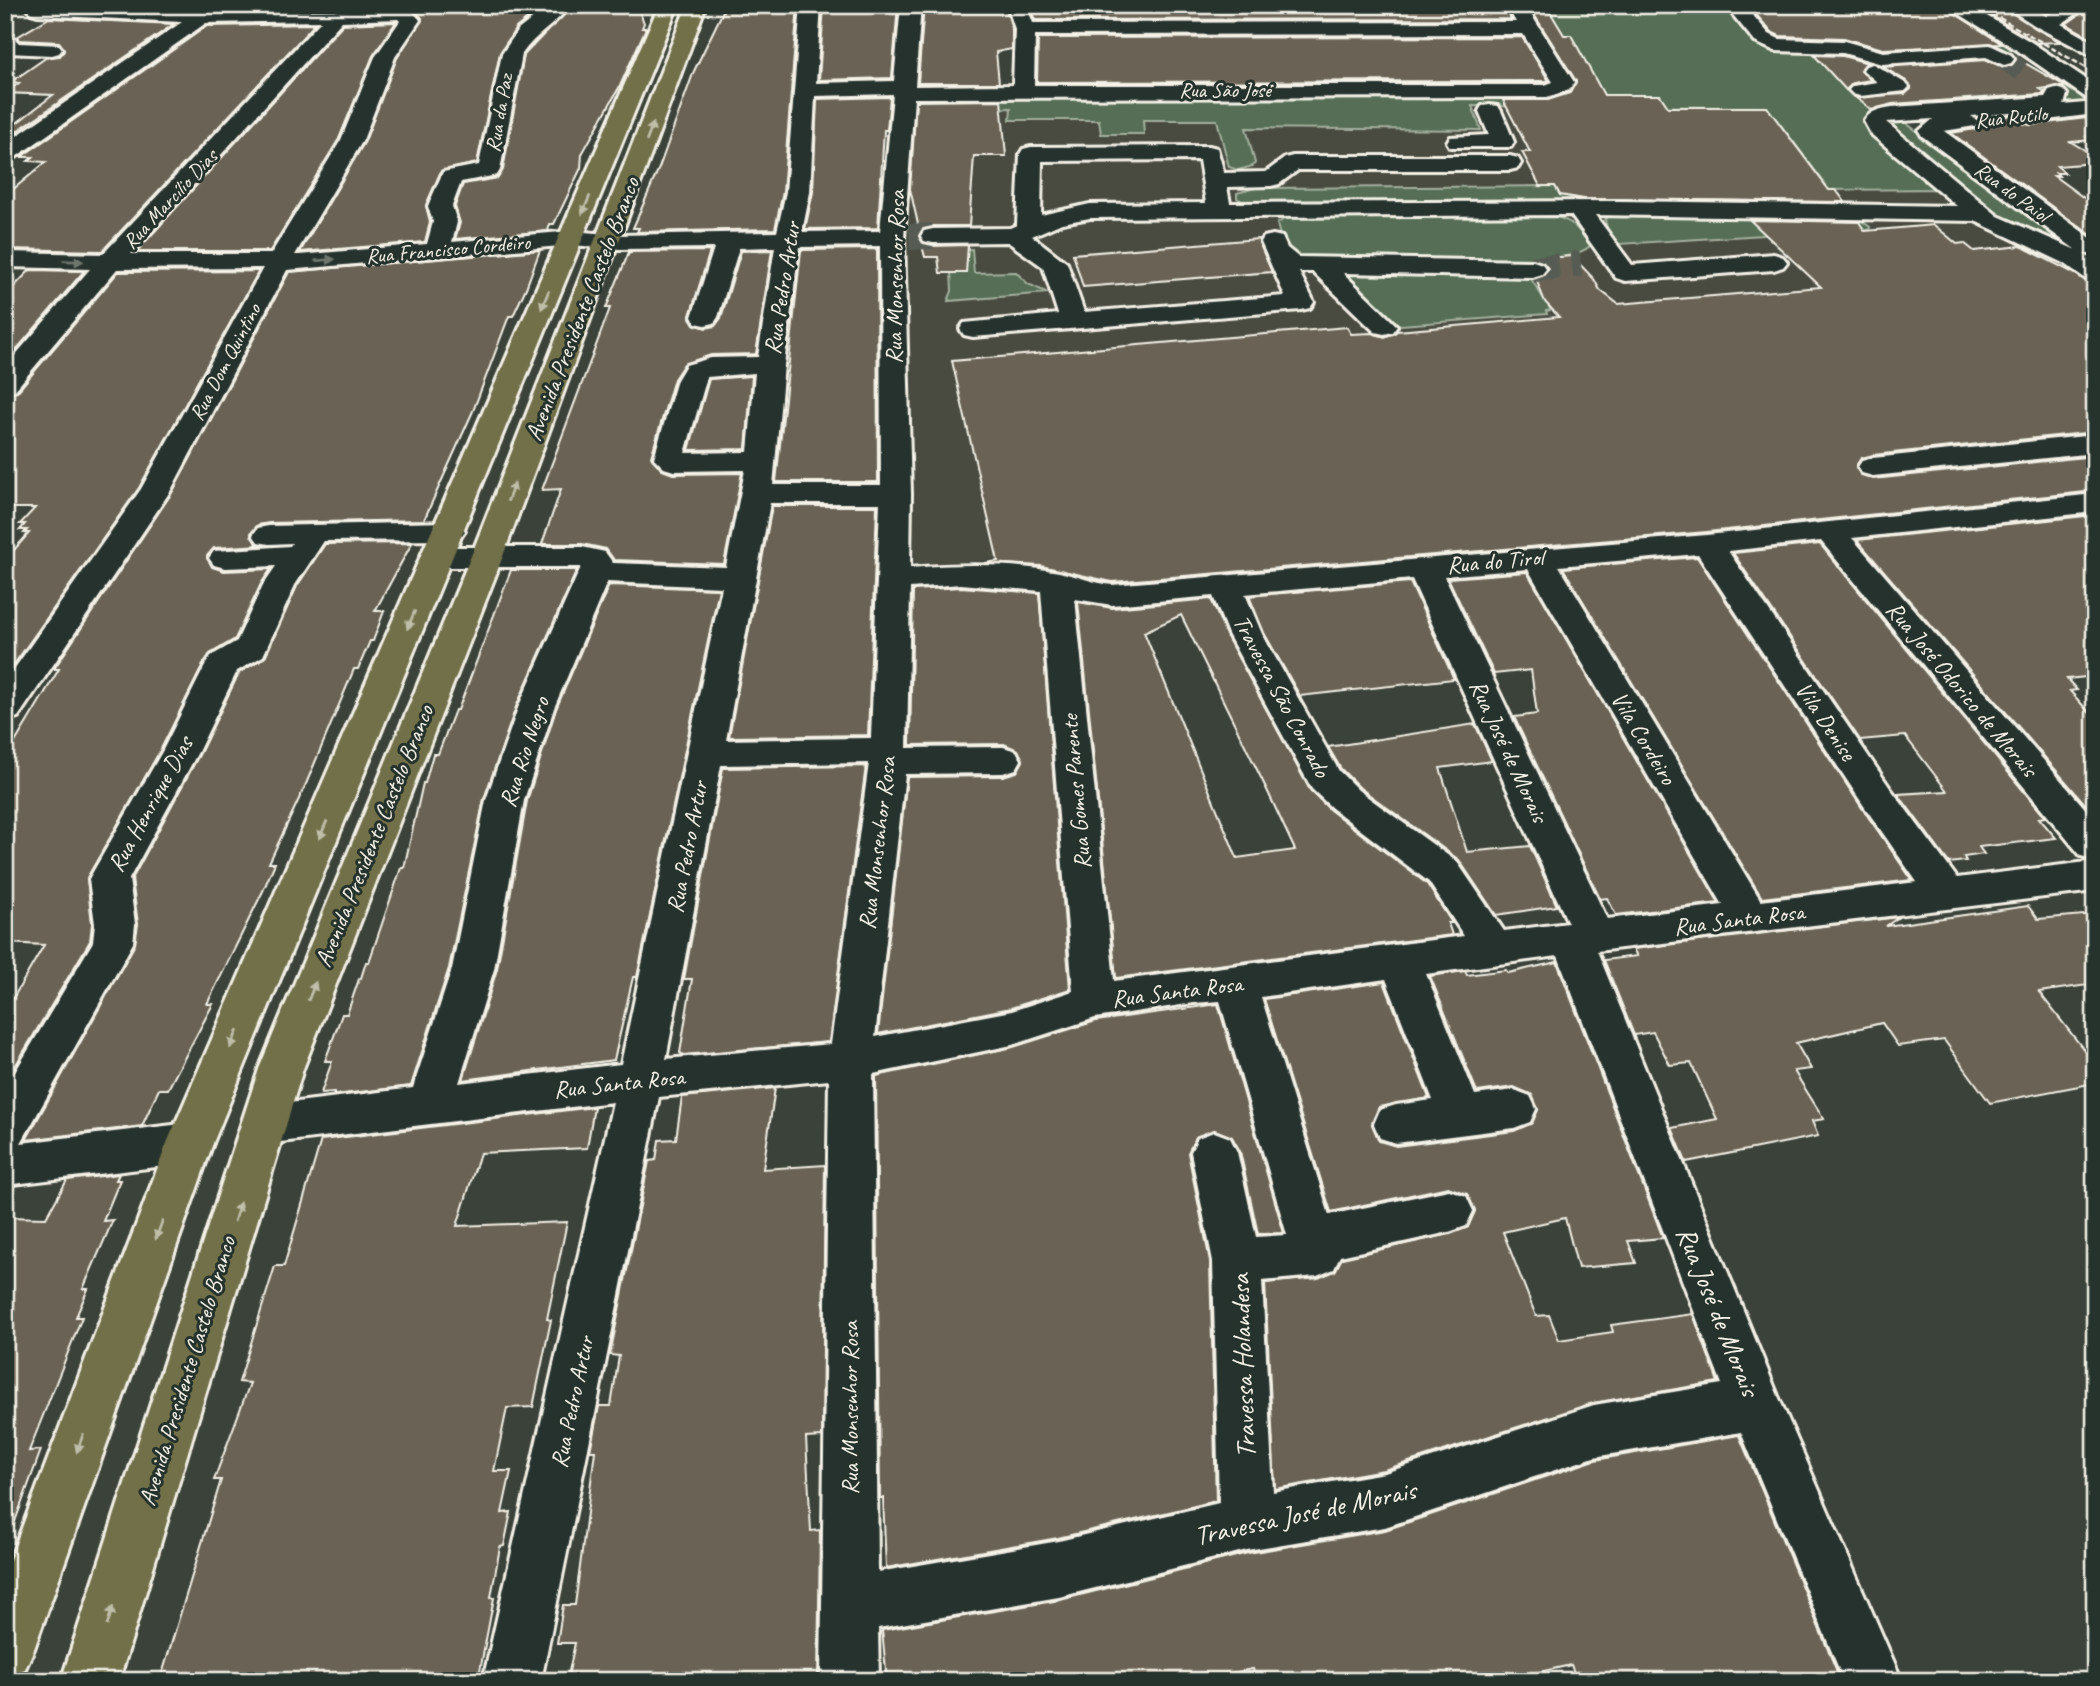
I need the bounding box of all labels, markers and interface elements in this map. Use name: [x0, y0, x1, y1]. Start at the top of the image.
street label: Rua da Paz: [479, 70, 519, 154]
street label: Rua São José: [1179, 77, 1274, 103]
street label: Rua Rutilo: [1974, 100, 2051, 134]
one-way arrow: [645, 122, 656, 143]
street label: Rua Marcílio Dias: [117, 142, 224, 254]
street label: Rua do Paiol: [1970, 156, 2057, 230]
street label: Avenida Presidente Castelo Branco: [518, 172, 647, 445]
street label: Rua Monsenhor Rosa: [878, 188, 912, 364]
one-way arrow: [580, 195, 591, 216]
street label: Rua Pedro Artur: [757, 217, 808, 356]
street label: Rua Francisco Cordeiro: [365, 229, 533, 269]
one-way arrow: [314, 254, 336, 265]
one-way arrow: [63, 256, 85, 267]
one-way arrow: [539, 290, 550, 311]
street label: Rua Dom Quintino: [183, 298, 267, 425]
one-way arrow: [506, 482, 517, 503]
street label: Rua do Tirol: [1445, 541, 1548, 580]
street label: Rua José Odorico de Morais: [1880, 595, 2045, 784]
one-way arrow: [406, 610, 417, 631]
street label: Travessa São Conrado: [1227, 610, 1338, 784]
street label: Rua José de Morais: [1463, 675, 1556, 829]
street label: Vila Denise: [1789, 676, 1864, 768]
street label: Vila Cordeiro: [1605, 686, 1684, 791]
street label: Rua Rio Negro: [492, 692, 556, 811]
street label: Avenida Presidente Castelo Branco: [308, 699, 441, 971]
street label: Rua Gomes Parente: [1054, 711, 1098, 871]
street label: Rua Henrique Dias: [101, 729, 201, 877]
street label: Rua Monsenhor Rosa: [852, 753, 903, 931]
street label: Rua Pedro Artur: [660, 776, 715, 915]
one-way arrow: [317, 819, 328, 840]
street label: Rua Santa Rosa: [1672, 896, 1808, 942]
street label: Rua Santa Rosa: [1110, 968, 1246, 1014]
one-way arrow: [307, 981, 318, 1002]
one-way arrow: [228, 1029, 240, 1049]
street label: Rua Santa Rosa: [552, 1061, 688, 1105]
one-way arrow: [232, 1201, 243, 1222]
one-way arrow: [153, 1219, 164, 1240]
street label: Rua José de Morais: [1669, 1221, 1769, 1403]
street label: Avenida Presidente Castelo Branco: [132, 1231, 243, 1509]
street label: Travessa Holandesa: [1222, 1271, 1263, 1459]
street label: Rua Monsenhor Rosa: [835, 1320, 865, 1495]
street label: Rua Pedro Artur: [543, 1331, 601, 1470]
one-way arrow: [75, 1433, 86, 1454]
street label: Travessa José de Morais: [1191, 1471, 1421, 1553]
one-way arrow: [106, 1605, 116, 1626]

